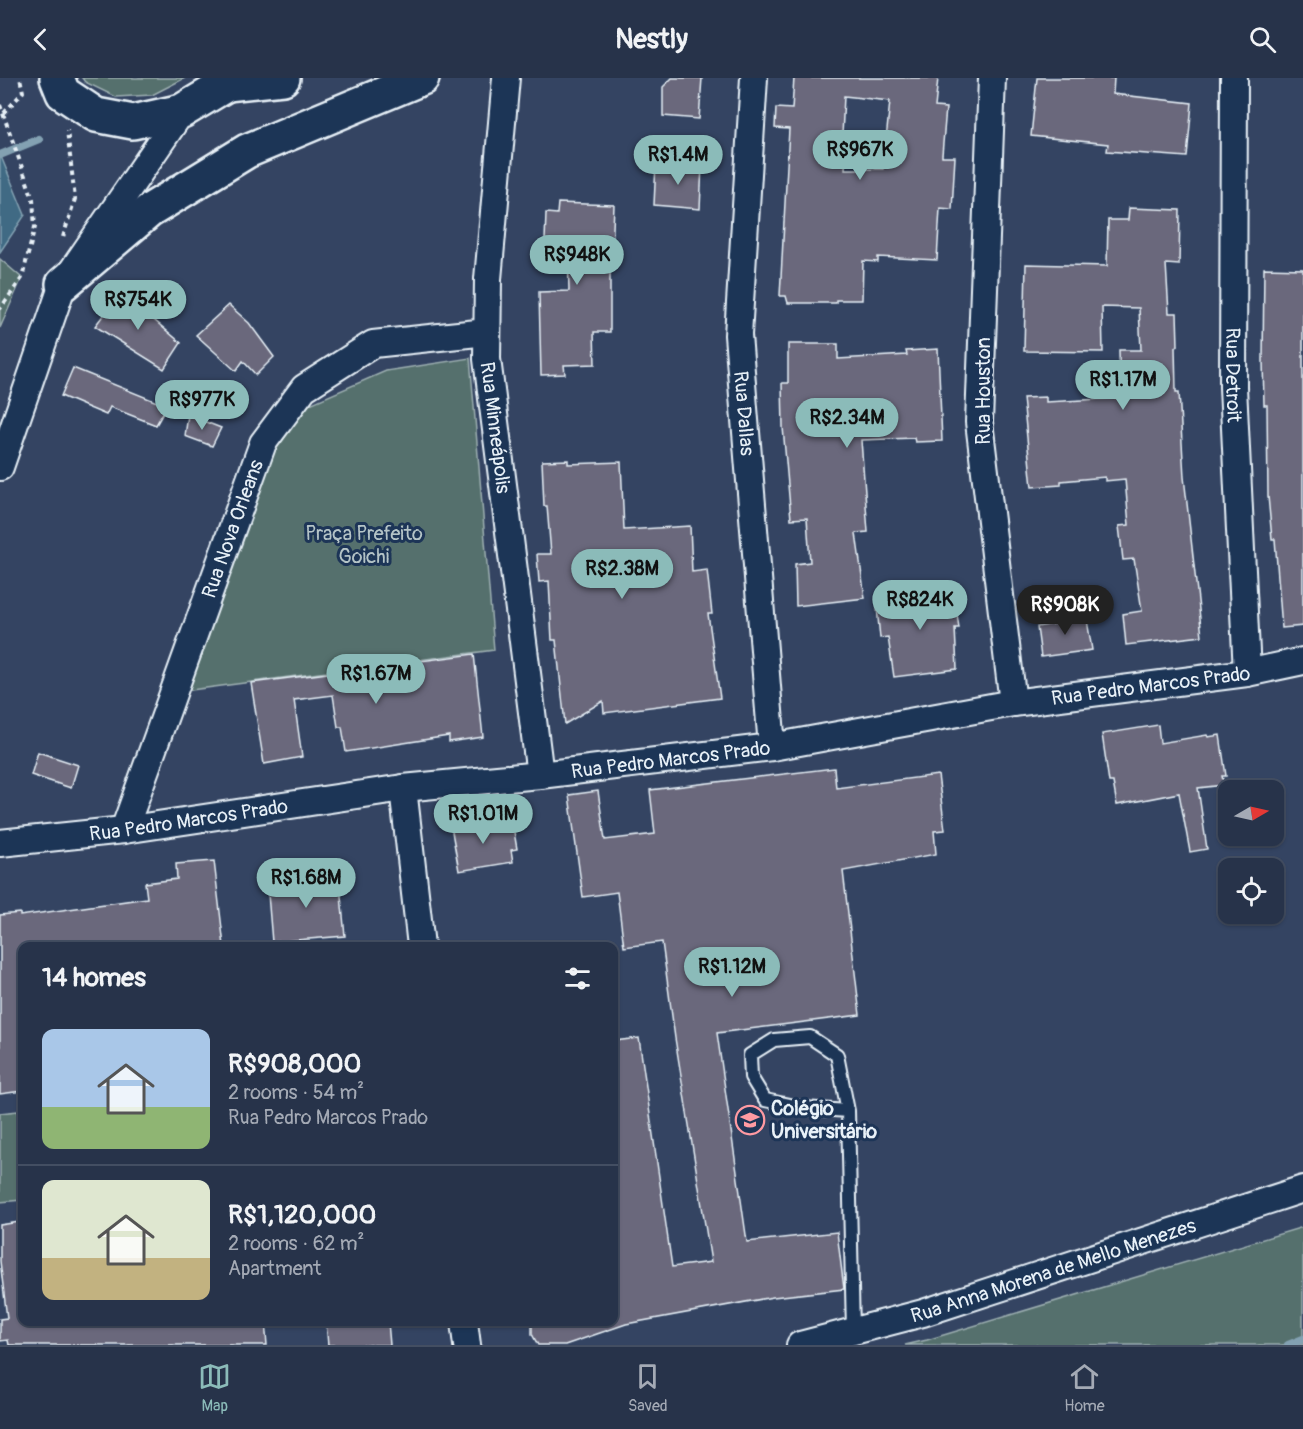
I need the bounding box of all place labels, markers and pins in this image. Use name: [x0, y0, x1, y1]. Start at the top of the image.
pin: R$967K: [811, 130, 909, 181]
pin: R$1.4M: [629, 135, 727, 186]
pin: R$948K: [528, 235, 626, 286]
pin: R$754K: [89, 280, 187, 331]
pin: R$1.17M: [1068, 360, 1178, 411]
pin: R$977K: [153, 380, 251, 431]
pin: R$2.34M: [792, 398, 902, 449]
pin: R$2.38M: [567, 549, 677, 600]
pin: R$824K: [871, 580, 969, 631]
pin: R$908K: [1016, 585, 1114, 636]
pin: R$1.67M: [321, 654, 431, 705]
pin: R$1.01M: [428, 794, 538, 845]
pin: R$1.68M: [251, 858, 361, 909]
pin: R$1.12M: [677, 947, 787, 998]
place label: Colégio Universitário: [771, 1096, 877, 1144]
school or university icon: Colégio Universitário: [734, 1104, 766, 1136]

